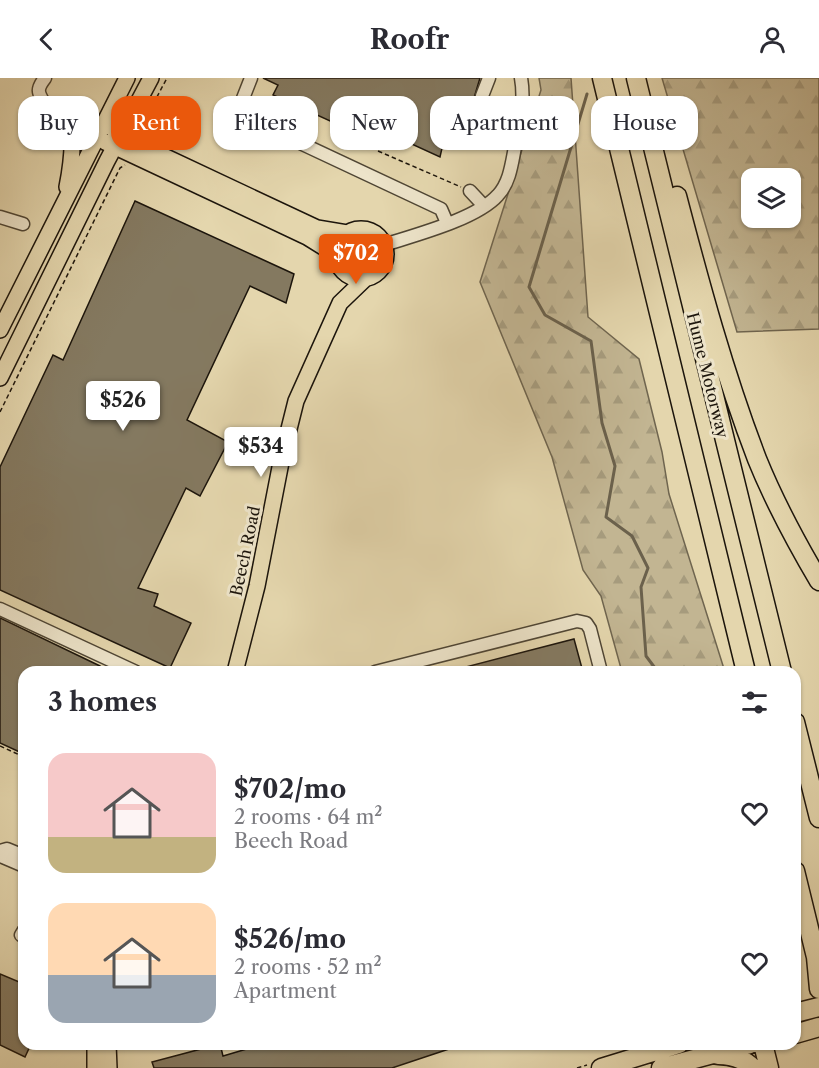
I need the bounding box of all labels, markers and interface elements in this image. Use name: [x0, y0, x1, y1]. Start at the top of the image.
icon: back: [30, 23, 63, 56]
text: Roofr: [370, 23, 449, 56]
icon: person: [756, 23, 789, 56]
chip: Buy: [18, 96, 99, 150]
chip: Rent: [111, 96, 201, 150]
chip: Filters: [213, 96, 318, 150]
chip: New: [330, 96, 418, 150]
chip: Apartment: [430, 96, 579, 150]
chip: House: [591, 96, 698, 150]
map controls: [741, 168, 801, 228]
button: layers: [741, 168, 801, 228]
pin: $702: [320, 234, 392, 285]
text: $702: [333, 241, 379, 265]
street label: Hume Motorway: [683, 310, 734, 441]
pin: $526: [87, 381, 159, 432]
text: $526: [100, 388, 146, 412]
pin: $534: [225, 427, 297, 478]
text: $534: [238, 434, 284, 458]
street label: Beech Road: [226, 504, 264, 598]
text: 3 homes: [48, 686, 157, 718]
icon: filters: [738, 686, 771, 719]
text: $702/mo: [234, 773, 346, 805]
icon: home: [96, 777, 168, 849]
icon: heart: [738, 797, 771, 830]
text: 2 rooms · 64 m²: [234, 805, 383, 829]
text: Beech Road: [234, 829, 348, 853]
text: $526/mo: [234, 923, 346, 955]
icon: home: [96, 927, 168, 999]
icon: heart: [738, 947, 771, 980]
text: 2 rooms · 52 m²: [234, 955, 382, 979]
text: Apartment: [234, 979, 337, 1003]

